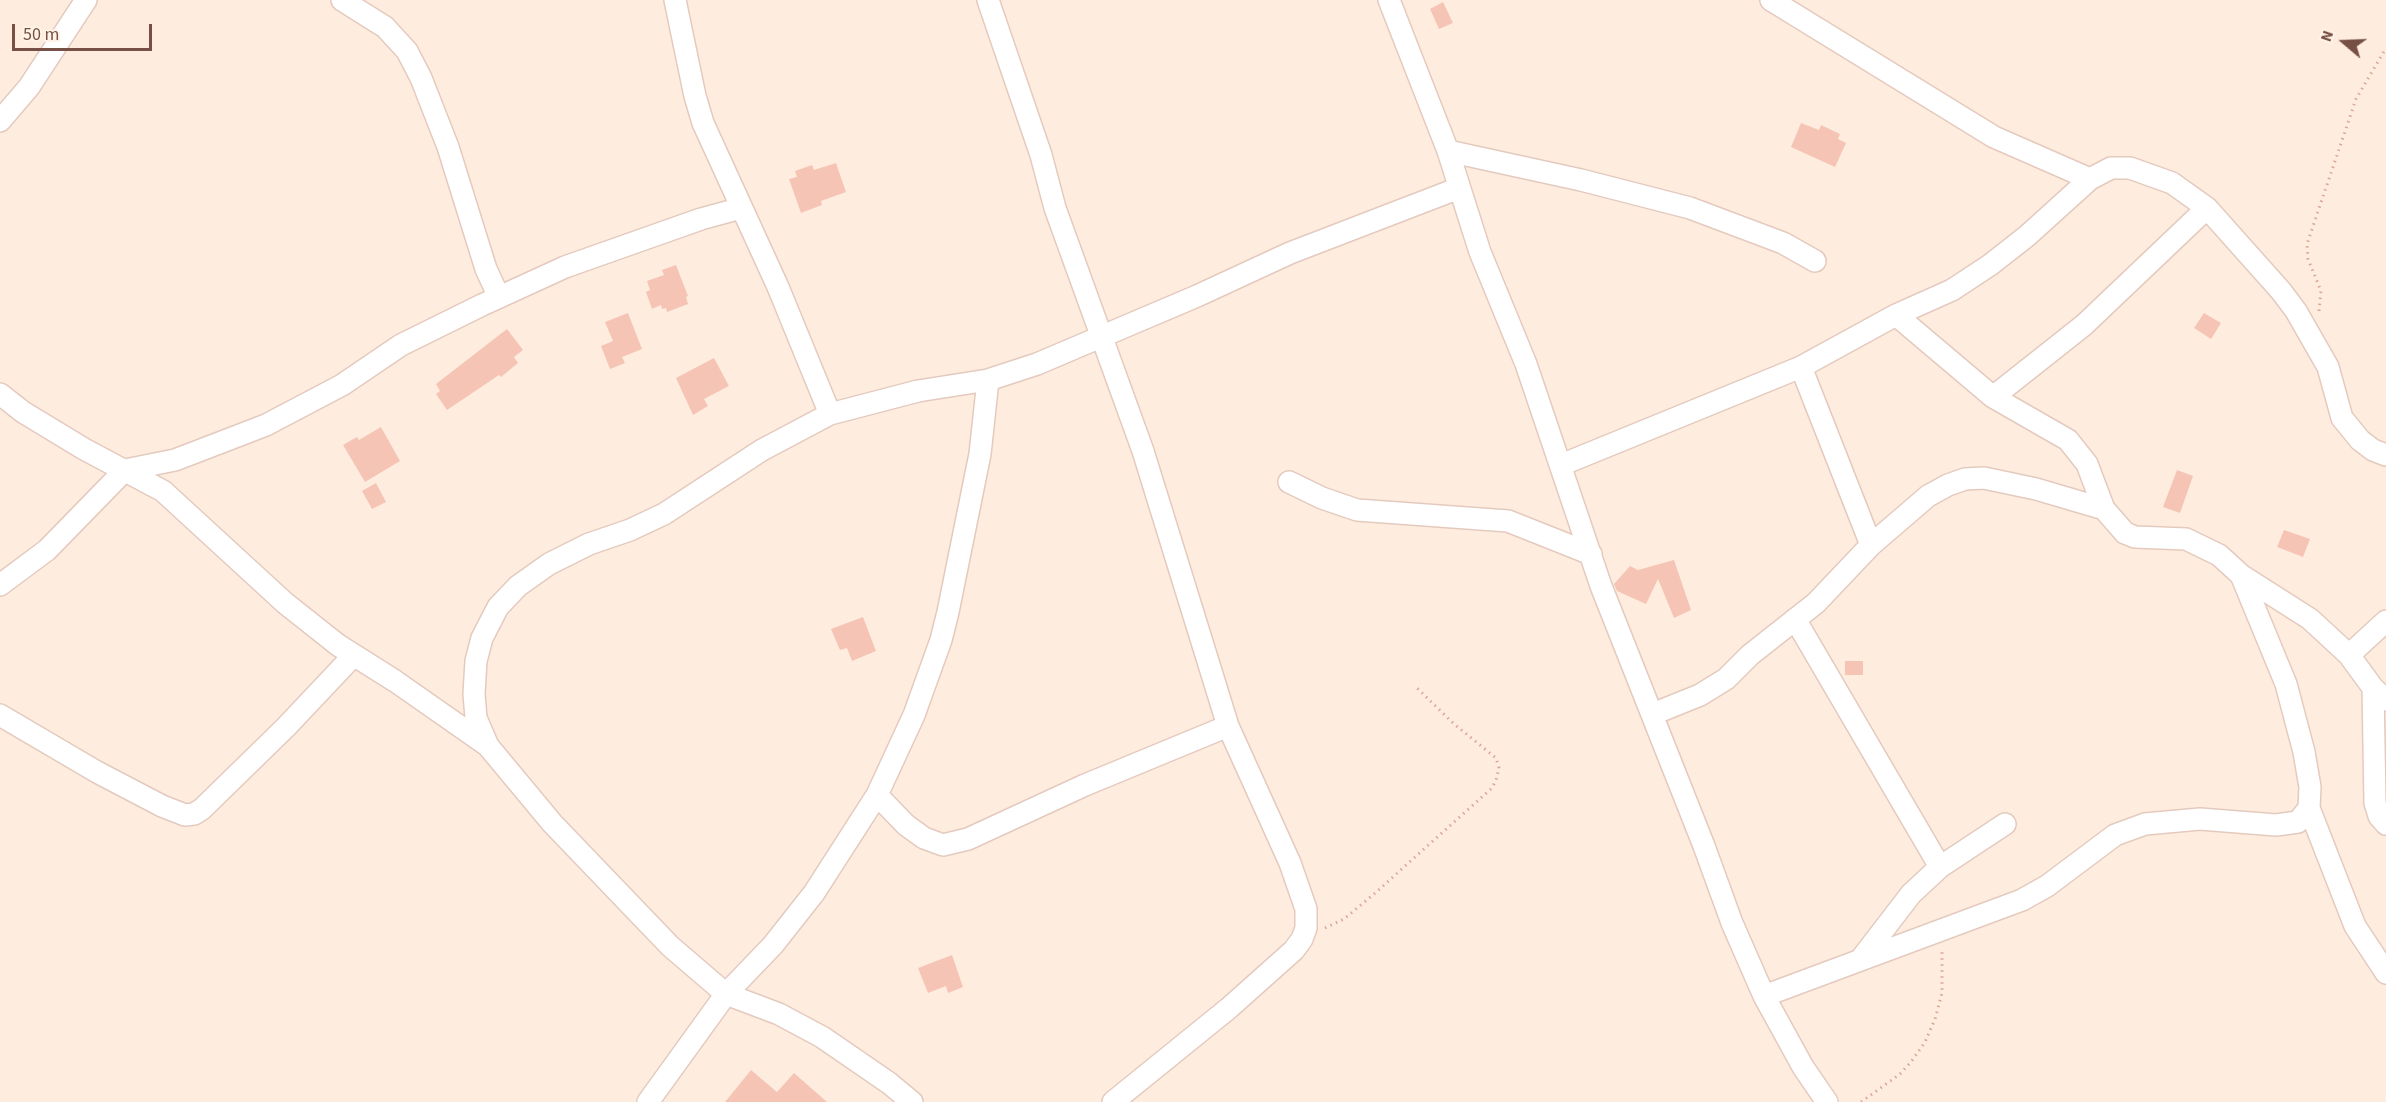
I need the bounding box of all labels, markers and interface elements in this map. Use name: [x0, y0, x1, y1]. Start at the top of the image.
scale bar: [15, 12, 154, 50]
north arrow: [2314, 12, 2374, 72]
text: 50 m: [23, 22, 59, 47]
text: N: [2315, 28, 2339, 45]

